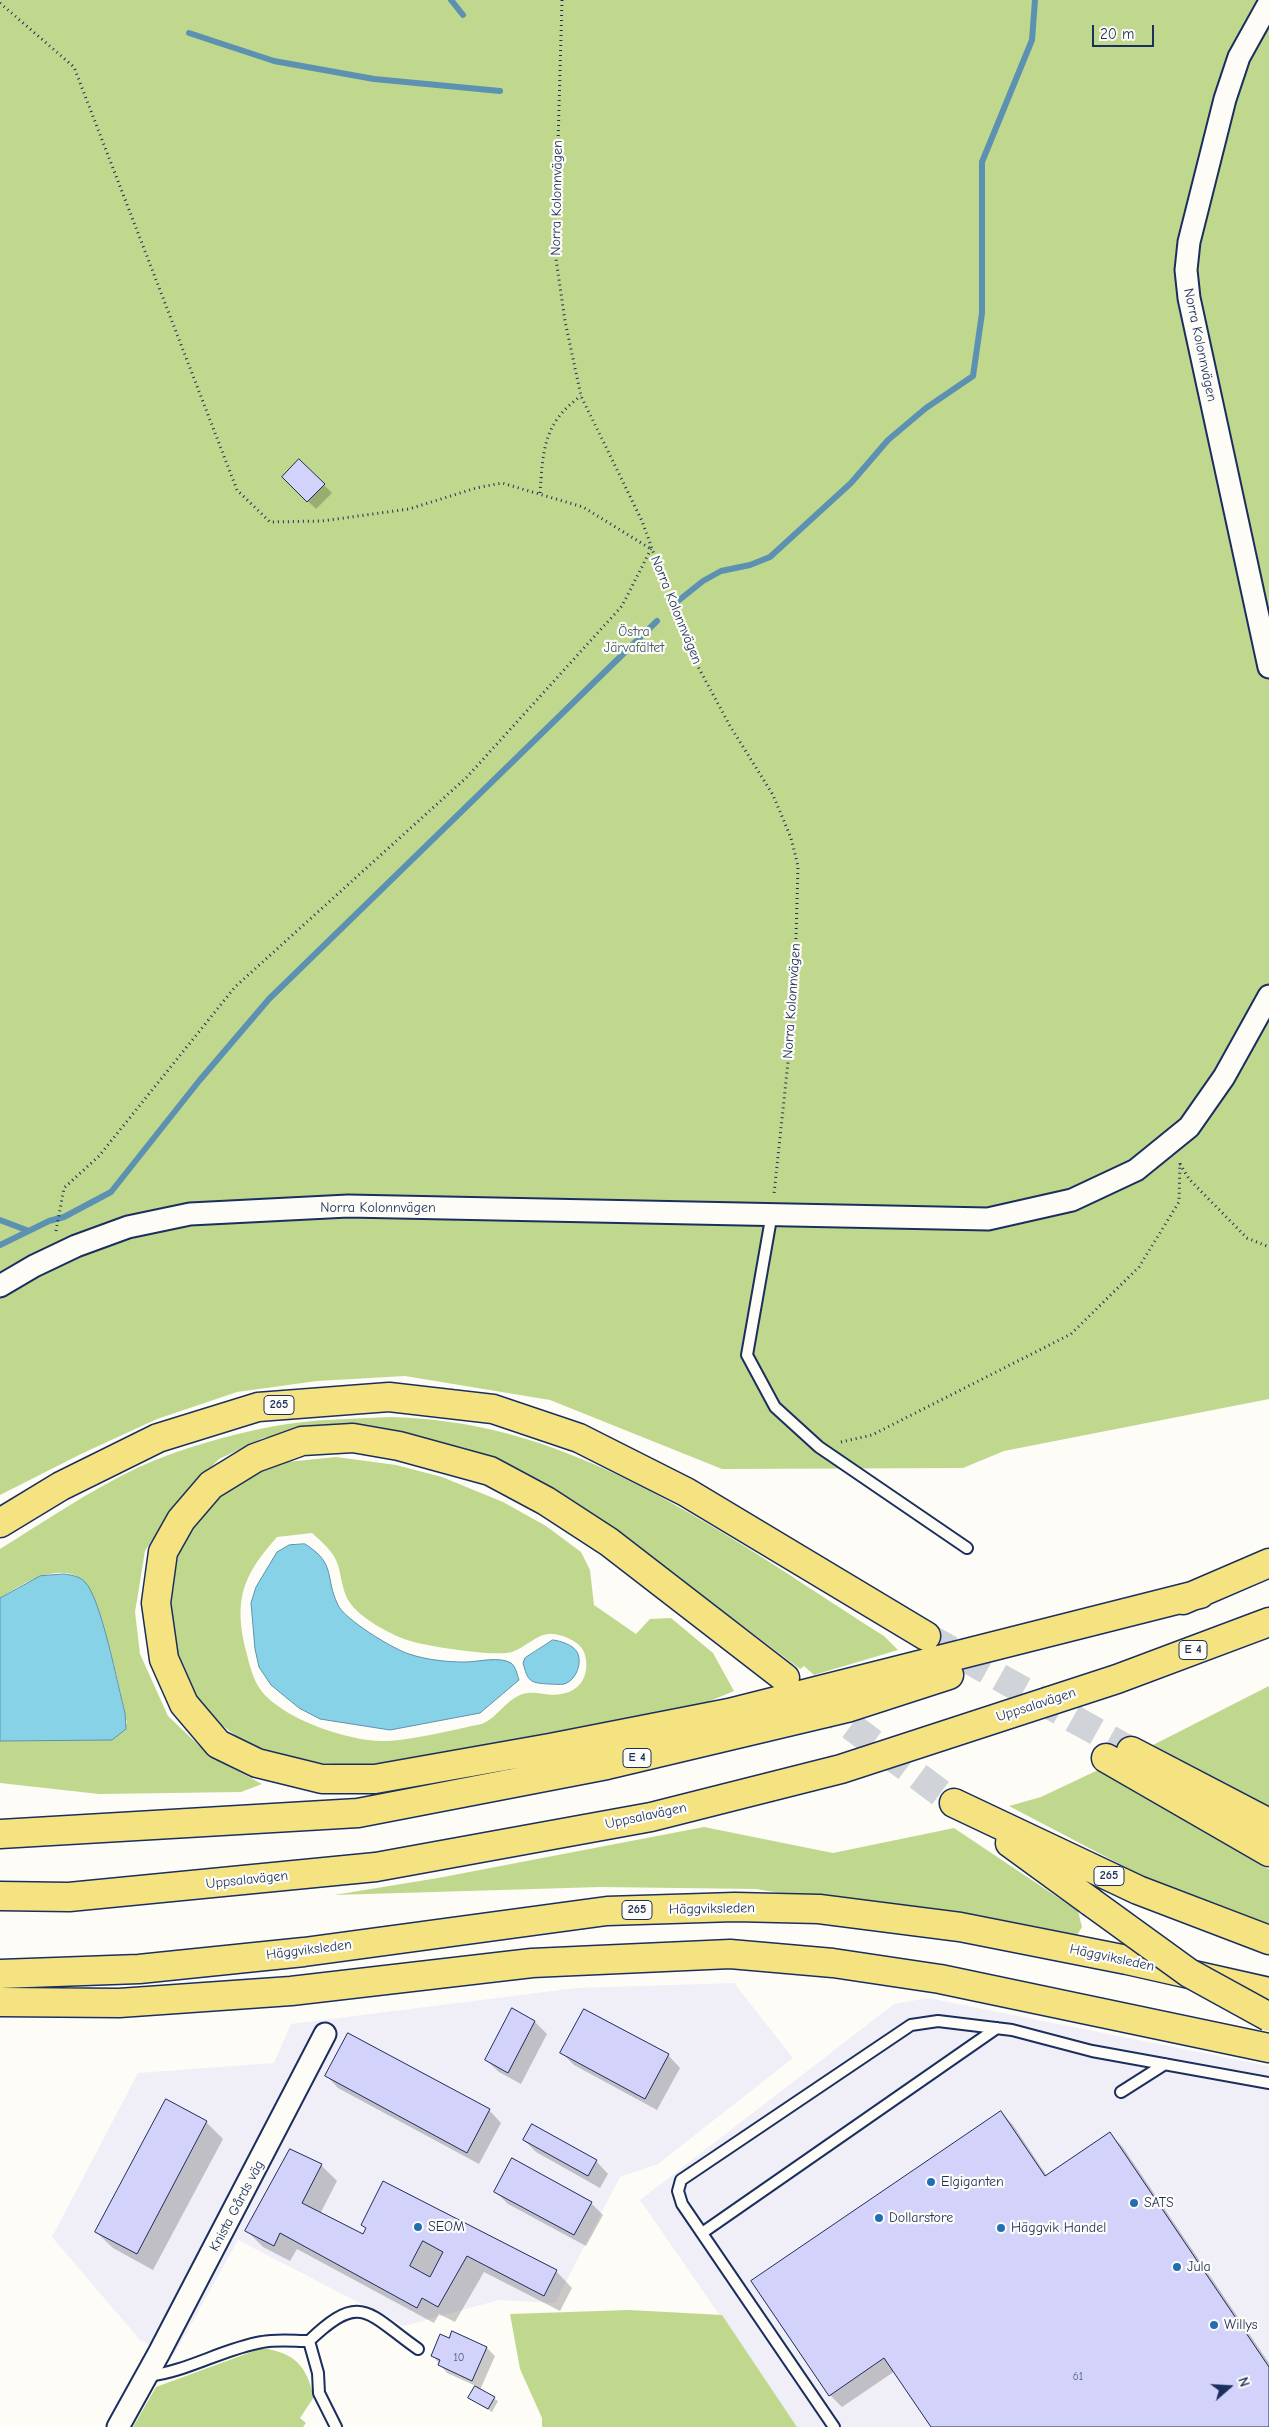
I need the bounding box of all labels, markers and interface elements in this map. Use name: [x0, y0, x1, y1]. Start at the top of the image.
scale bar: [1094, 15, 1156, 47]
text: 20 m: [1100, 25, 1134, 43]
street label: Norra Kolonnvägen: [548, 140, 566, 256]
street label: Norra Kolonnvägen: [1180, 287, 1220, 403]
street label: Norra Kolonnvägen: [647, 553, 705, 667]
park label: Östra Järvafältet: [604, 624, 664, 656]
street label: Norra Kolonnvägen: [780, 943, 804, 1059]
street label: Norra Kolonnvägen: [320, 1200, 436, 1216]
road number: 265: [264, 1396, 294, 1414]
road number: E 4: [1179, 1640, 1207, 1660]
street label: Uppsalavägen: [994, 1684, 1078, 1726]
road number: E 4: [623, 1749, 651, 1768]
street label: Uppsalavägen: [604, 1799, 688, 1833]
road number: 265: [1094, 1866, 1124, 1885]
street label: Uppsalavägen: [205, 1867, 289, 1893]
road number: 265: [622, 1900, 652, 1920]
street label: Häggviksleden: [669, 1900, 755, 1918]
street label: Häggviksleden: [265, 1936, 353, 1964]
street label: Häggviksleden: [1068, 1941, 1156, 1975]
street label: Knista Gårds väg: [206, 2158, 268, 2254]
place label: Elgiganten: [941, 2174, 1004, 2190]
marker: Elgiganten: [925, 2176, 937, 2188]
place label: SATS: [1144, 2195, 1174, 2211]
marker: SATS: [1128, 2197, 1140, 2209]
place label: Dollarstore: [889, 2210, 953, 2226]
marker: Dollarstore: [873, 2212, 885, 2224]
place label: SEOM: [428, 2219, 465, 2235]
place label: Häggvik Handel: [1011, 2220, 1106, 2236]
marker: SEOM: [412, 2221, 424, 2233]
marker: Häggvik Handel: [995, 2222, 1007, 2234]
place label: Jula: [1187, 2259, 1211, 2275]
marker: Jula: [1171, 2261, 1183, 2273]
place label: Willys: [1224, 2317, 1258, 2333]
marker: Willys: [1208, 2319, 1220, 2331]
house number: 10: [453, 2351, 465, 2365]
north arrow: [1204, 2362, 1254, 2412]
house number: 61: [1073, 2370, 1083, 2384]
text: N: [1234, 2375, 1253, 2389]

